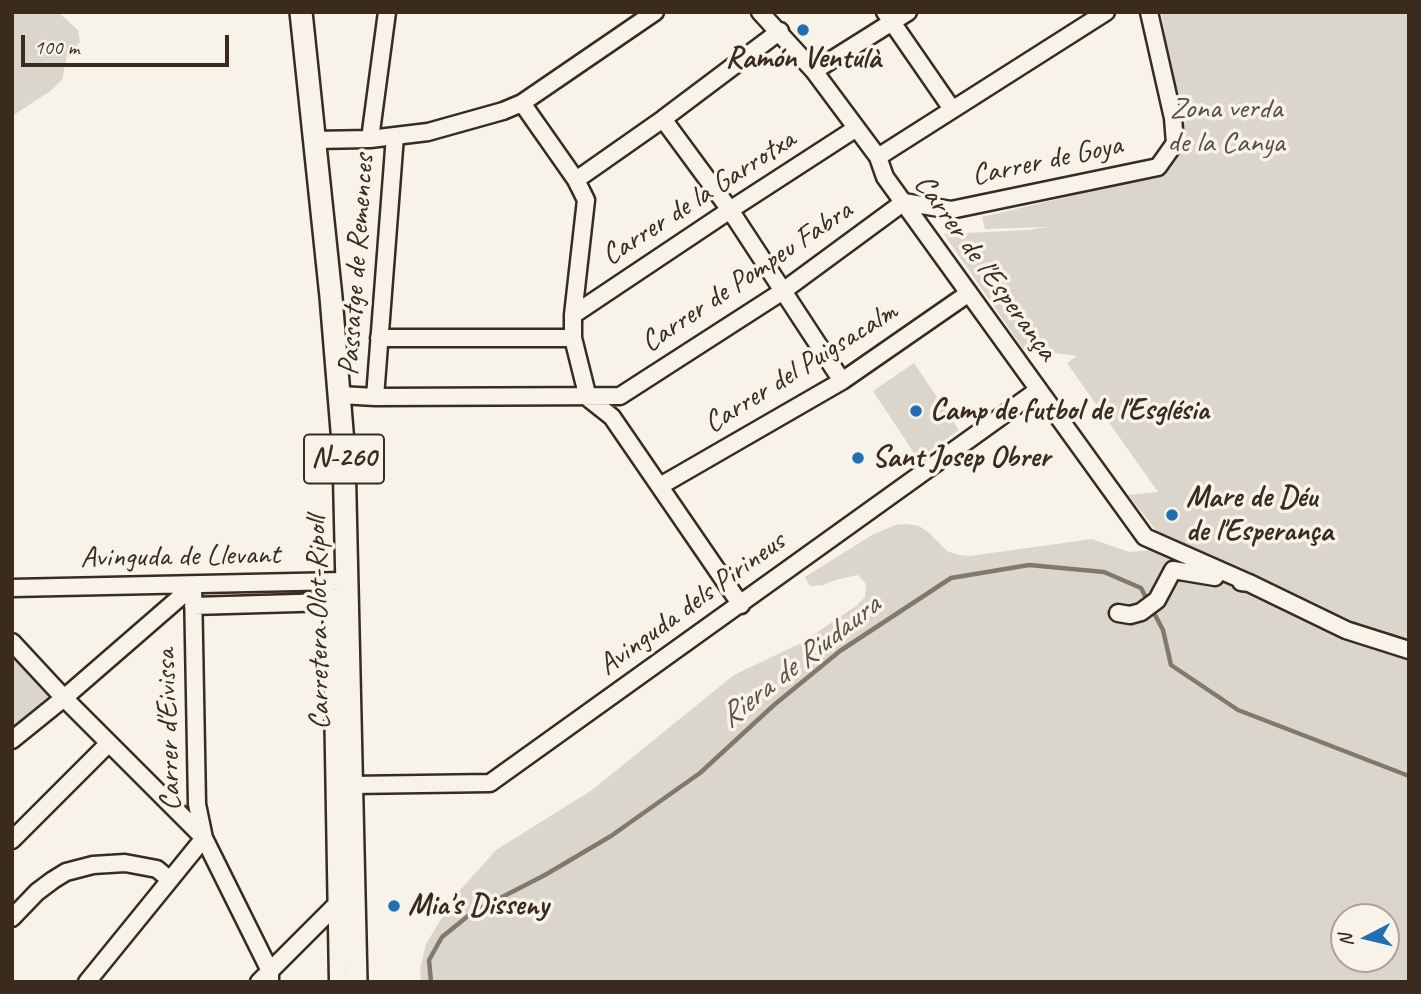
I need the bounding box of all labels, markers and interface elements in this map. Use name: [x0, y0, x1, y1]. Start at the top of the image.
scale bar: [24, 21, 233, 65]
marker: Ramón Ventulà: [795, 22, 811, 38]
text: 100 m: [34, 34, 79, 60]
place label: Ramón Ventulà: [725, 41, 881, 77]
park label: Zona verda de la Canya: [1167, 91, 1285, 162]
street label: Carrer de la Garrotxa: [596, 122, 802, 274]
street label: Carrer de Goya: [969, 128, 1125, 194]
street label: Passatge de Remences: [331, 153, 383, 377]
street label: Carrer de l'Esperança: [905, 168, 1065, 368]
street label: Carrer de Pompeu Fabra: [635, 193, 859, 361]
street label: Carrer del Puigsacalm: [698, 294, 904, 442]
place label: Camp de futbol de l'Església: [930, 393, 1209, 429]
marker: Camp de futbol de l'Església: [908, 403, 924, 419]
road number: N-260: [304, 434, 384, 484]
place label: Sant Josep Obrer: [872, 440, 1050, 476]
marker: Sant Josep Obrer: [850, 450, 866, 466]
place label: Mare de Déu de l'Esperança: [1186, 480, 1333, 550]
marker: Mare de Déu de l'Esperança: [1164, 507, 1180, 523]
street label: Carretera Olot-Ripoll: [299, 516, 339, 730]
street label: Avinguda dels Pirineus: [592, 524, 792, 684]
street label: Avinguda de Llevant: [80, 537, 280, 577]
water label: Riera de Riudaura: [712, 587, 888, 737]
street label: Carrer d'Eivissa: [148, 648, 190, 812]
place label: Mia's Disseny: [408, 888, 549, 924]
marker: Mia's Disseny: [386, 898, 402, 914]
north arrow: [1330, 903, 1400, 973]
text: N: [1334, 933, 1359, 948]

